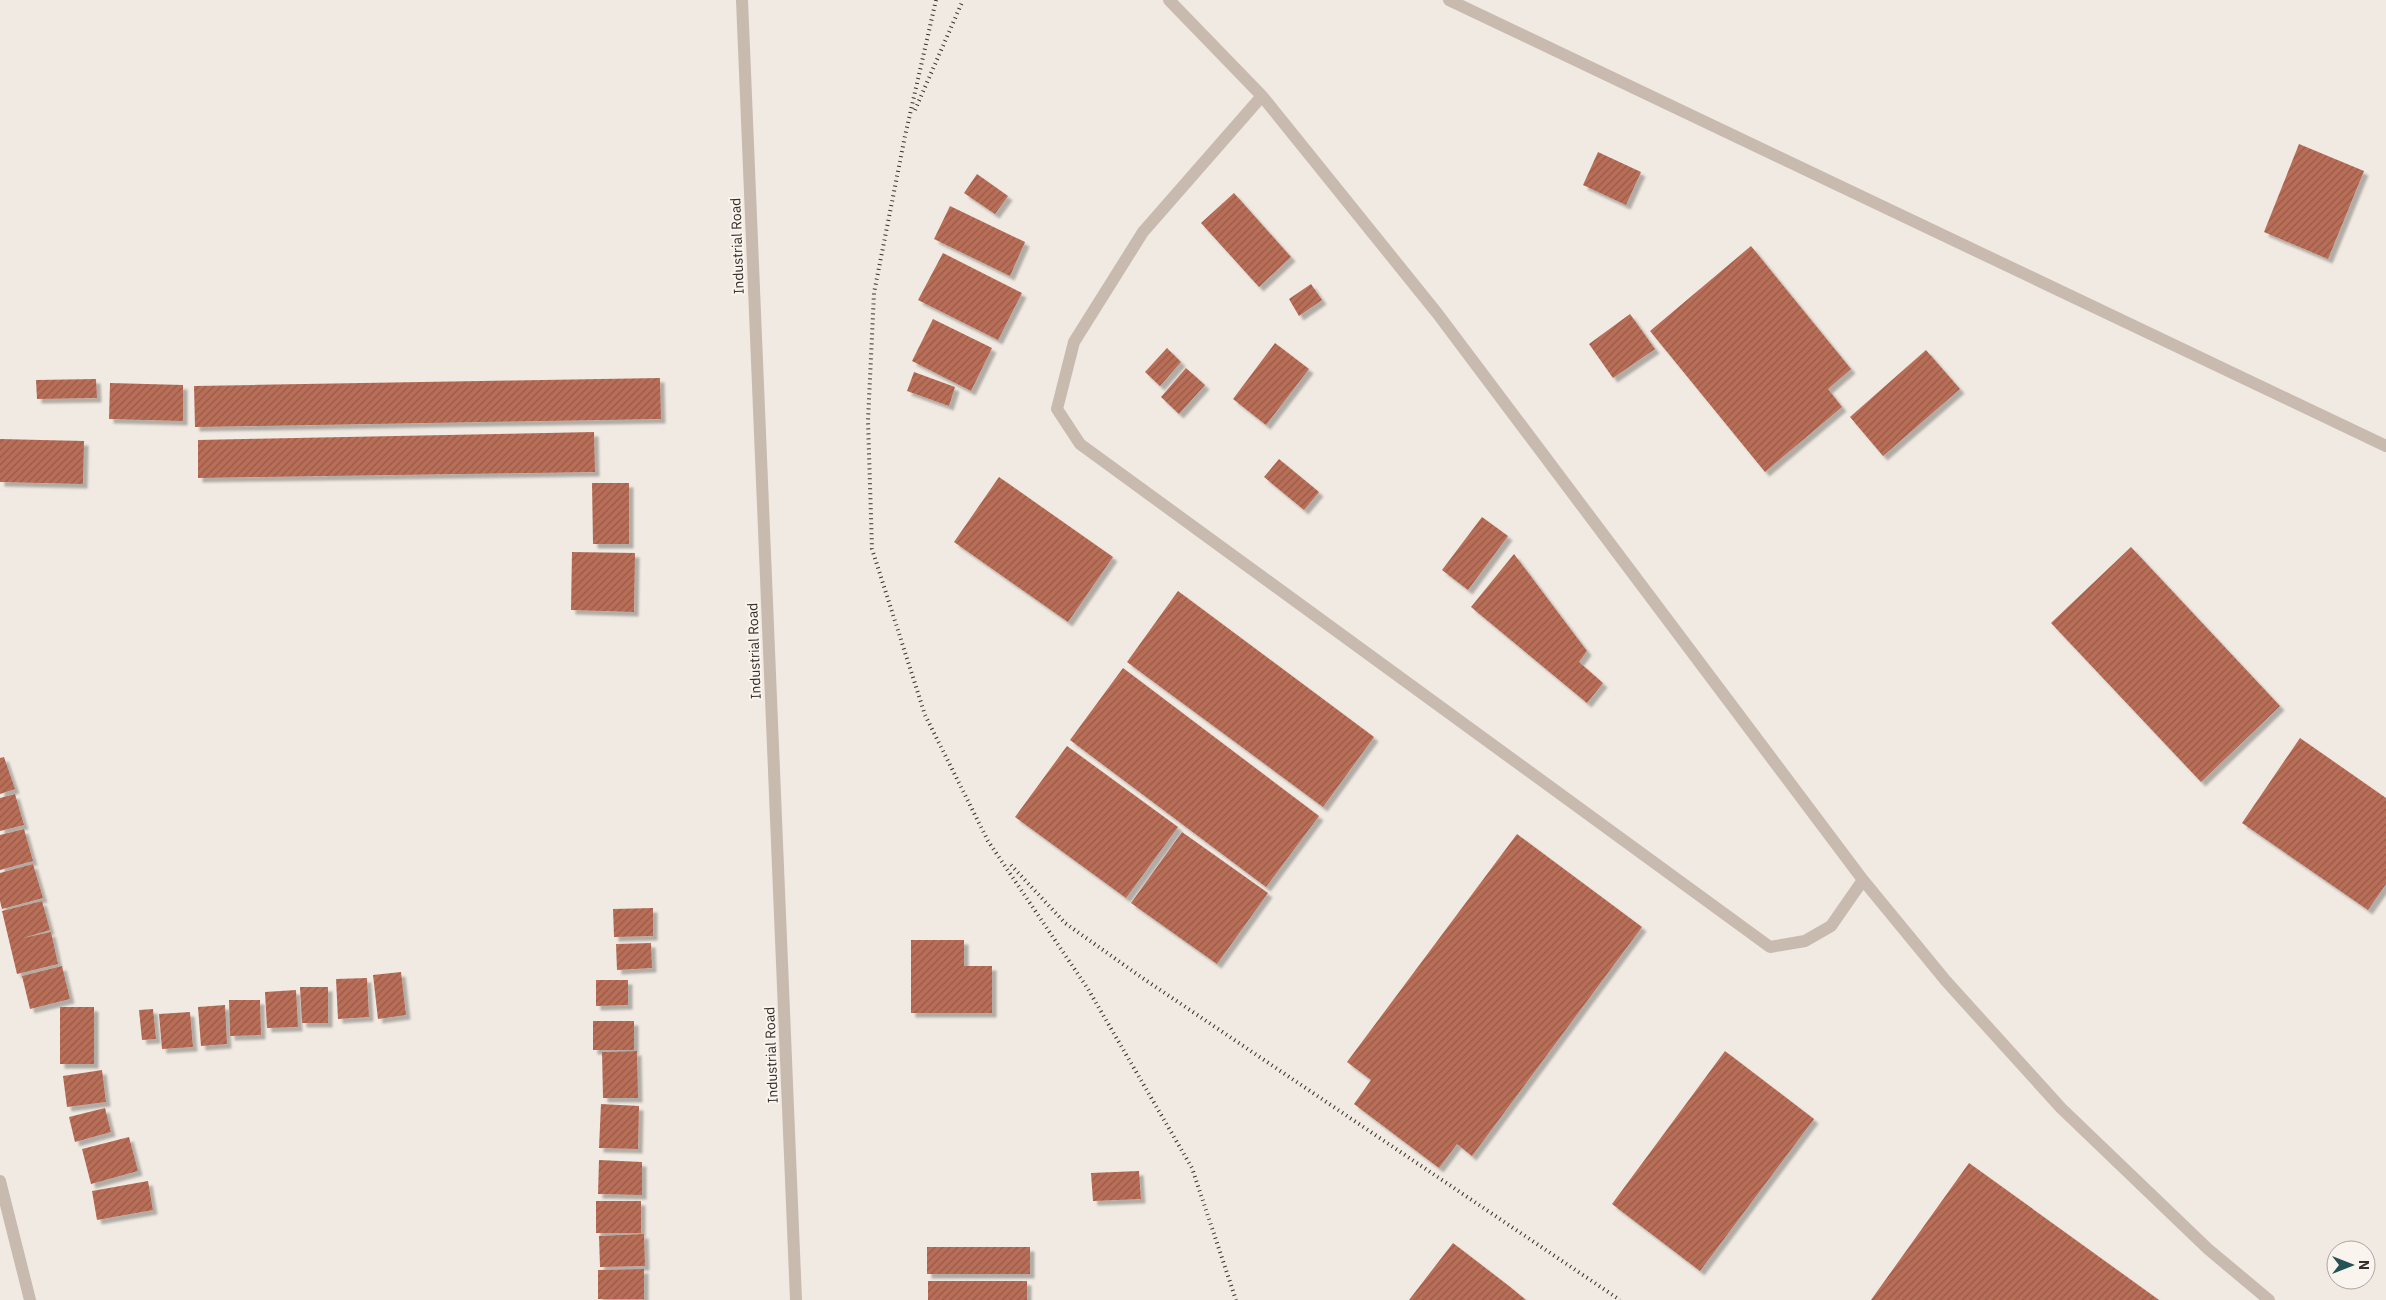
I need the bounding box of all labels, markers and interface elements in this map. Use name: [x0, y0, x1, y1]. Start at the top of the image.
street label: Industrial Road: [726, 197, 748, 295]
street label: Industrial Road: [743, 602, 765, 700]
street label: Industrial Road: [760, 1006, 782, 1104]
north arrow: [2326, 1240, 2376, 1290]
text: N: [2355, 1260, 2373, 1270]

